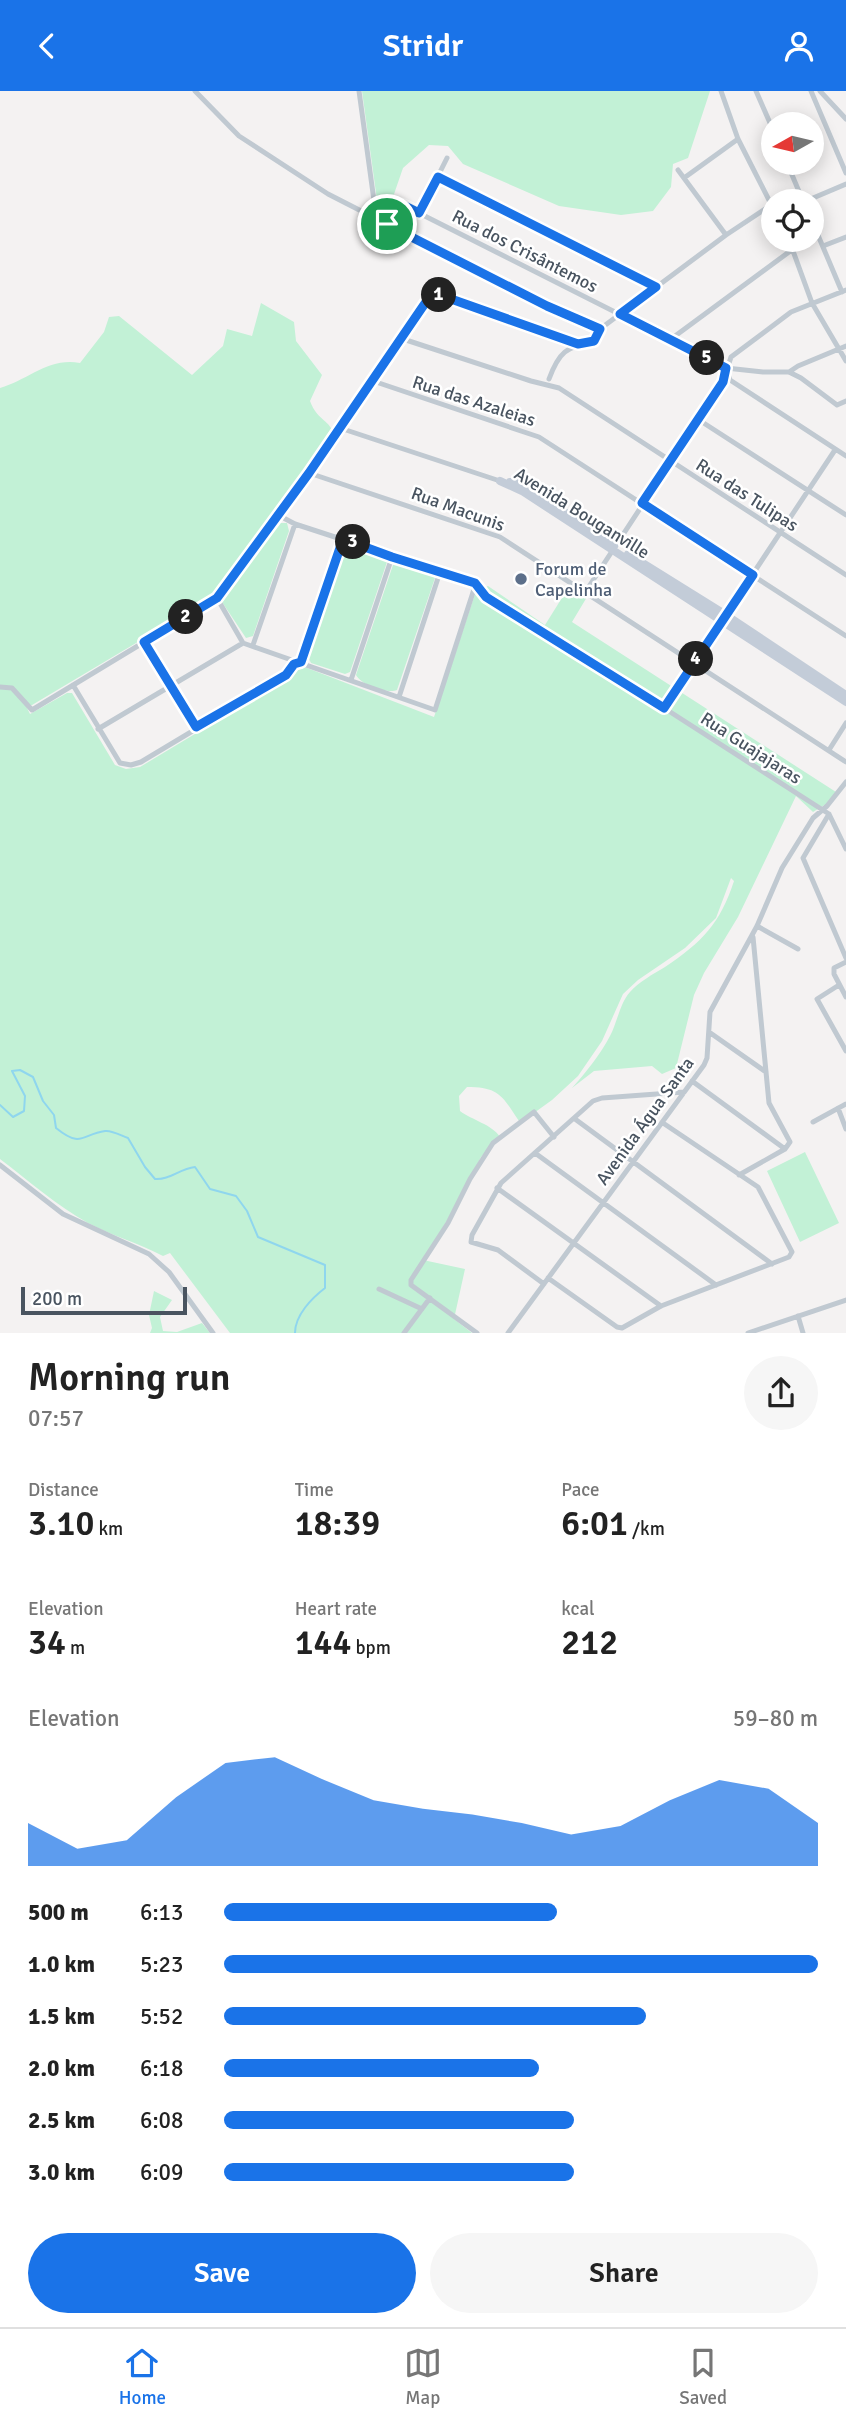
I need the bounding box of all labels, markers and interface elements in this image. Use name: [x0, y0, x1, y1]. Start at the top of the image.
text: Stridr: [383, 26, 463, 65]
icon: back: [28, 27, 66, 65]
icon: person: [780, 27, 818, 65]
north arrow: [761, 112, 824, 175]
map controls: [761, 112, 824, 252]
button: locate: [761, 189, 824, 252]
pin: [357, 194, 417, 254]
icon: arrive: [368, 205, 406, 243]
street label: Rua dos Crisântemos: [449, 205, 602, 297]
pin: 1: [422, 277, 457, 313]
text: 1: [433, 282, 444, 306]
pin: 5: [690, 341, 724, 375]
text: 5: [701, 345, 712, 369]
street label: Rua das Azaleias: [410, 371, 538, 431]
street label: Rua das Tulipas: [692, 454, 802, 536]
street label: Avenida Bouganville: [510, 463, 654, 563]
street label: Rua Macunis: [408, 482, 508, 536]
pin: 3: [336, 525, 370, 559]
text: 3: [347, 529, 358, 553]
place label: Forum de Capelinha: [535, 558, 612, 601]
marker: Forum de Capelinha: [513, 571, 529, 587]
pin: 2: [168, 599, 204, 635]
text: 2: [180, 604, 191, 628]
pin: 4: [678, 641, 714, 677]
text: 4: [690, 646, 701, 670]
street label: Rua Guajajaras: [696, 707, 806, 789]
street label: Avenida Água Santa: [591, 1053, 699, 1189]
scale bar: [21, 1284, 187, 1316]
text: 200 m: [32, 1287, 82, 1311]
text: Morning run: [28, 1354, 231, 1401]
button: share: [744, 1356, 818, 1430]
text: 07:57: [28, 1404, 84, 1433]
text: Distance: [28, 1478, 99, 1502]
text: Time: [295, 1478, 334, 1502]
text: Pace: [561, 1478, 600, 1502]
text: 3.10: [28, 1502, 94, 1545]
text: 18:39: [295, 1502, 380, 1545]
text: 6:01: [561, 1502, 628, 1545]
text: km: [94, 1517, 123, 1541]
text: /km: [628, 1517, 665, 1541]
text: Elevation: [28, 1597, 104, 1621]
text: Heart rate: [295, 1597, 377, 1621]
text: kcal: [561, 1597, 595, 1621]
text: 34: [28, 1621, 66, 1664]
text: 144: [295, 1621, 351, 1664]
text: 212: [561, 1621, 618, 1664]
text: m: [66, 1636, 85, 1660]
text: bpm: [351, 1636, 391, 1660]
text: Elevation: [28, 1704, 120, 1733]
text: 59–80 m: [733, 1704, 818, 1733]
text: 500 m: [28, 1898, 89, 1927]
text: 6:13: [140, 1898, 183, 1927]
text: 1.0 km: [28, 1950, 95, 1979]
text: 5:23: [140, 1950, 183, 1979]
text: 1.5 km: [28, 2002, 95, 2031]
text: 5:52: [140, 2002, 183, 2031]
text: 2.0 km: [28, 2054, 95, 2083]
text: 6:18: [140, 2054, 183, 2083]
text: 2.5 km: [28, 2106, 95, 2135]
text: 6:08: [140, 2106, 183, 2135]
text: 3.0 km: [28, 2158, 95, 2187]
text: 6:09: [140, 2158, 183, 2187]
button: Save: [28, 2233, 416, 2313]
button: Share: [430, 2233, 818, 2313]
tab: Home: [119, 2344, 166, 2410]
tab: Map: [404, 2344, 442, 2410]
tab: Saved: [679, 2344, 727, 2410]

